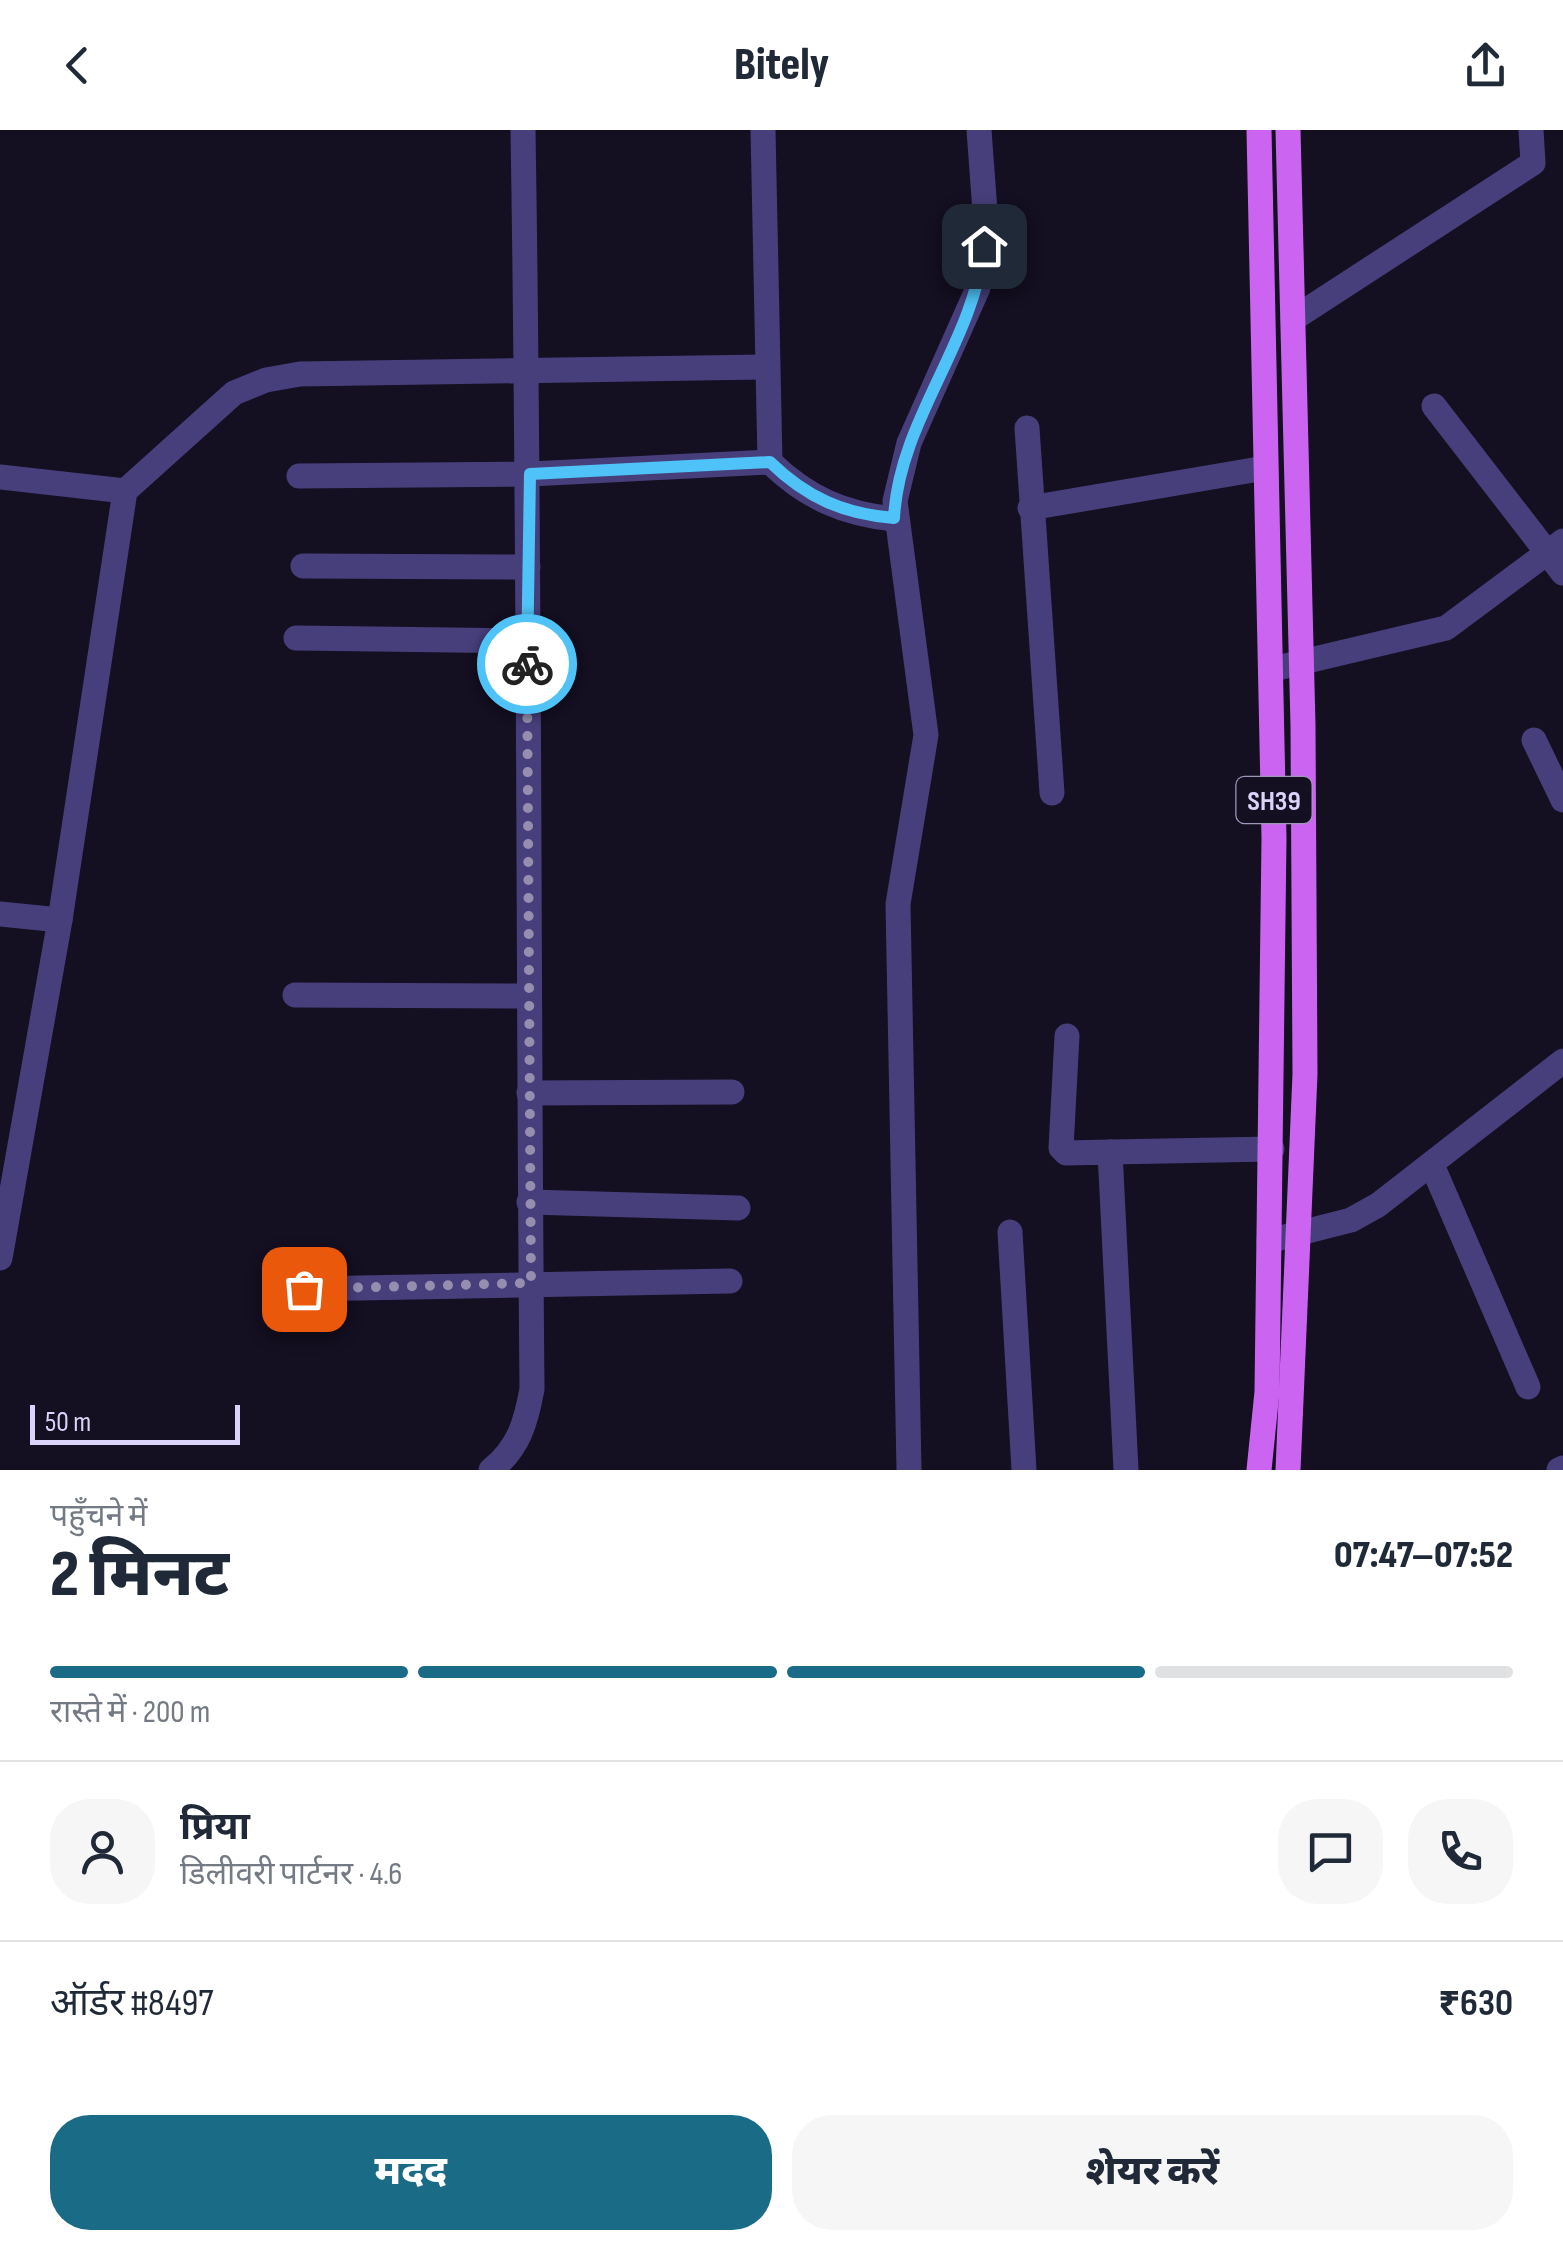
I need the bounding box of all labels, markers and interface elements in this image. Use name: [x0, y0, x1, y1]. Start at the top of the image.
icon: back: [50, 38, 105, 93]
text: Bitely: [734, 38, 829, 93]
icon: share: [1458, 38, 1513, 93]
pin: [942, 204, 1027, 289]
icon: home: [957, 219, 1012, 274]
courier: [477, 614, 577, 714]
icon: bike: [500, 637, 555, 692]
road number: SH39: [1236, 777, 1312, 823]
pin: [262, 1247, 347, 1332]
icon: bag: [277, 1262, 332, 1317]
scale bar: [30, 1400, 240, 1444]
text: 50 m: [45, 1406, 91, 1439]
text: पहुँचने में: [50, 1497, 147, 1536]
text: 07:47–07:52: [1334, 1533, 1513, 1578]
text: 2 मिनट: [50, 1537, 229, 1615]
text: रास्ते में · 200 m: [50, 1693, 210, 1732]
button: person: [50, 1799, 155, 1904]
button: chat: [1278, 1799, 1383, 1904]
button: phone: [1408, 1799, 1513, 1904]
text: प्रिया: [180, 1805, 250, 1850]
text: डिलीवरी पार्टनर · 4.6: [180, 1855, 402, 1894]
text: ऑर्डर #8497: [50, 1981, 213, 2026]
text: ₹630: [1438, 1981, 1513, 2026]
button: मदद: [50, 2115, 772, 2230]
button: शेयर करें: [792, 2115, 1513, 2230]

